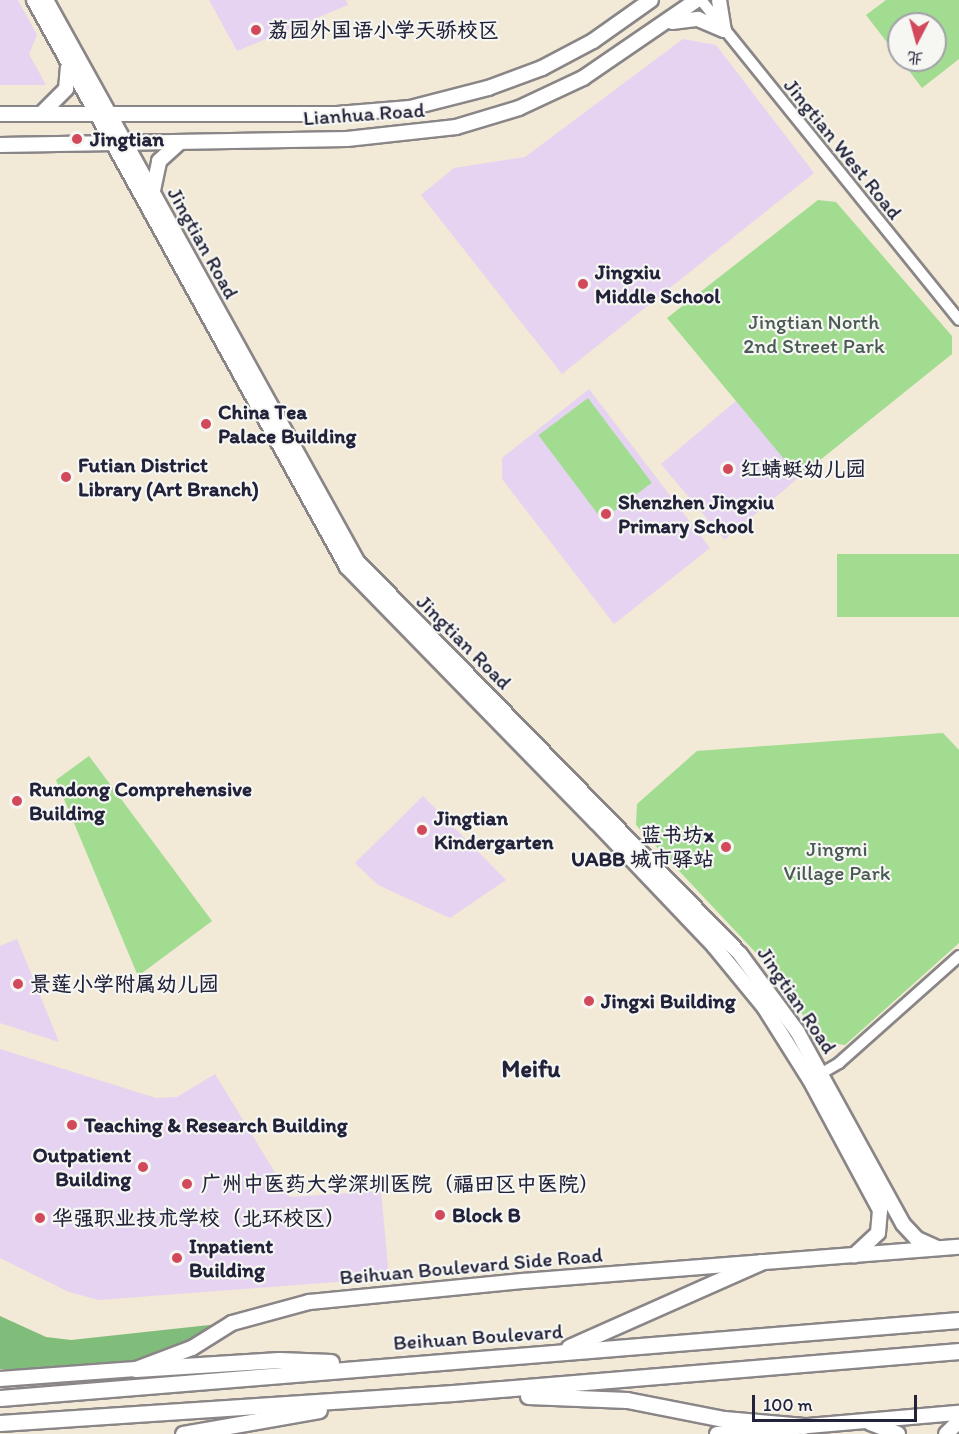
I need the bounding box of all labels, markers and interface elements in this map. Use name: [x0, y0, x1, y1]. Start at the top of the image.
north arrow: [887, 12, 947, 72]
place label: 荔园外国语小学天骄校区: [268, 17, 499, 43]
marker: 荔园外国语小学天骄校区: [249, 23, 263, 37]
text: 北: [906, 48, 924, 69]
street label: Jingtian West Road: [779, 74, 907, 224]
street label: Lianhua Road: [303, 97, 425, 131]
place label: Jingtian: [90, 126, 164, 152]
marker: Jingtian: [68, 130, 86, 148]
street label: Jingtian Road: [162, 183, 244, 303]
place label: Jingxiu Middle School: [595, 259, 720, 309]
marker: Jingxiu Middle School: [576, 277, 590, 291]
park label: Jingtian North 2nd Street Park: [744, 309, 884, 359]
place label: China Tea Palace Building: [218, 399, 357, 449]
marker: China Tea Palace Building: [199, 417, 213, 431]
place label: Futian District Library (Art Branch): [78, 452, 259, 502]
place label: 红蜻蜓幼儿园: [740, 456, 866, 482]
marker: 红蜻蜓幼儿园: [721, 462, 735, 476]
marker: Futian District Library (Art Branch): [59, 470, 73, 484]
place label: Shenzhen Jingxiu Primary School: [618, 489, 775, 539]
marker: Shenzhen Jingxiu Primary School: [599, 507, 613, 521]
street label: Jingtian Road: [411, 589, 517, 695]
place label: Rundong Comprehensive Building: [29, 776, 252, 826]
marker: Rundong Comprehensive Building: [10, 794, 24, 808]
place label: Jingtian Kindergarten: [434, 805, 554, 855]
place label: 蓝书坊x UABB 城市驿站: [571, 822, 714, 872]
marker: Jingtian Kindergarten: [415, 823, 429, 837]
park label: Jingmi Village Park: [784, 836, 890, 886]
marker: 蓝书坊x UABB 城市驿站: [719, 840, 733, 854]
street label: Jingtian Road: [752, 941, 842, 1059]
place label: 景莲小学附属幼儿园: [30, 971, 219, 997]
marker: 景莲小学附属幼儿园: [11, 977, 25, 991]
place label: Jingxi Building: [601, 988, 735, 1014]
marker: Jingxi Building: [582, 994, 596, 1008]
district label: Meifu: [502, 1055, 560, 1083]
place label: Teaching & Research Building: [84, 1112, 348, 1138]
marker: Teaching & Research Building: [65, 1118, 79, 1132]
place label: Outpatient Building: [33, 1142, 131, 1192]
marker: Outpatient Building: [136, 1160, 150, 1174]
place label: 广州中医药大学深圳医院（福田区中医院）: [201, 1171, 600, 1197]
marker: 广州中医药大学深圳医院（福田区中医院）: [178, 1175, 196, 1193]
place label: Block B: [452, 1202, 521, 1228]
place label: 华强职业技术学校（北环校区）: [52, 1205, 346, 1231]
marker: Block B: [433, 1208, 447, 1222]
marker: 华强职业技术学校（北环校区）: [33, 1211, 47, 1225]
place label: Inpatient Building: [189, 1233, 273, 1283]
street label: Beihuan Boulevard Side Road: [338, 1242, 604, 1290]
marker: Inpatient Building: [170, 1251, 184, 1265]
street label: Beihuan Boulevard: [392, 1318, 564, 1356]
scale bar: [755, 1383, 920, 1421]
text: 100 m: [763, 1394, 813, 1416]

